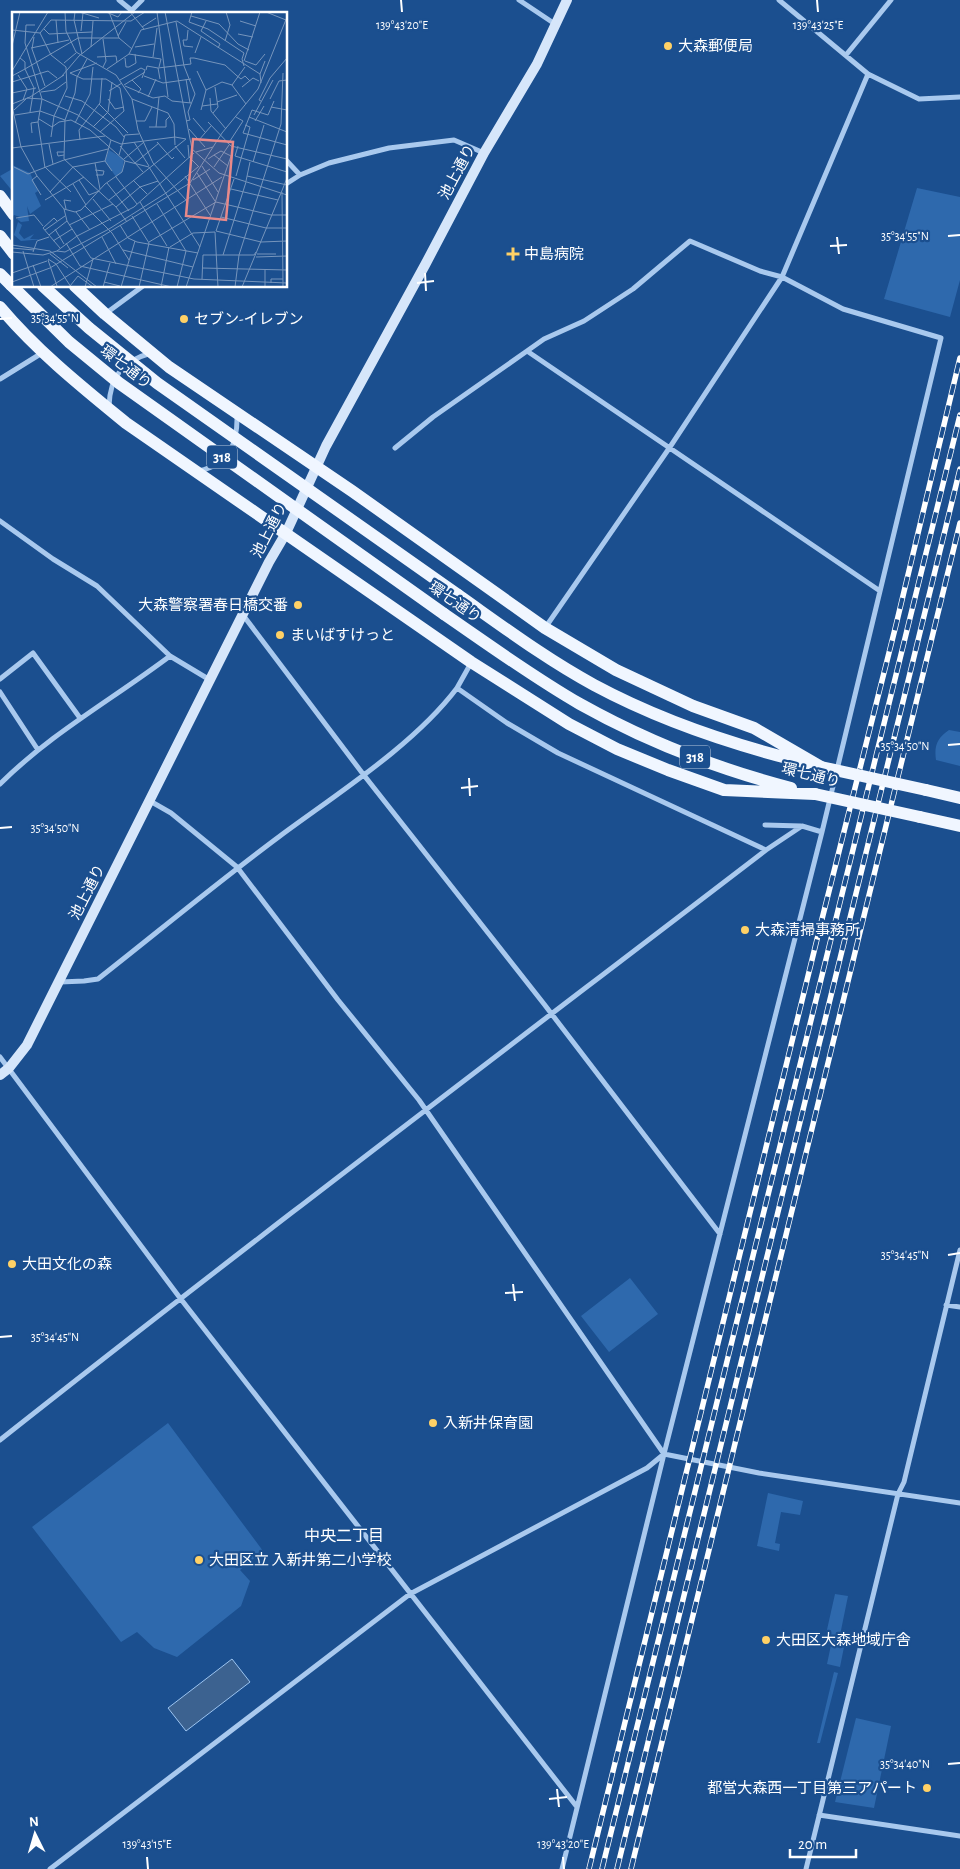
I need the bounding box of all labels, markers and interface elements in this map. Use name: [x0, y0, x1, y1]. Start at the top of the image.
inset map: [12, 12, 288, 288]
text: 139°43'20"E: [376, 19, 428, 31]
text: 139°43'25"E: [793, 19, 843, 31]
place label: 大森郵便局: [678, 38, 753, 54]
marker: 大森郵便局: [662, 40, 674, 52]
street label: 池上通り: [436, 142, 478, 202]
text: 35°34'55"N: [881, 230, 929, 242]
place label: 中島病院: [524, 246, 584, 262]
marker: 中島病院: [506, 247, 520, 261]
place label: セブン-イレブン: [194, 311, 304, 327]
text: 35°34'55"N: [31, 312, 79, 324]
marker: セブン-イレブン: [178, 313, 190, 325]
street label: 環七通り: [97, 342, 155, 392]
road number: 318: [207, 446, 237, 468]
street label: 池上通り: [248, 500, 290, 560]
street label: 環七通り: [426, 578, 484, 626]
place label: 大森警察署春日橋交番: [138, 597, 288, 613]
marker: 大森警察署春日橋交番: [292, 599, 304, 611]
place label: まいばすけっと: [290, 627, 395, 643]
marker: まいばすけっと: [274, 629, 286, 641]
text: 35°34'50"N: [880, 740, 930, 752]
road number: 318: [680, 746, 710, 769]
street label: 環七通り: [780, 760, 842, 790]
text: 35°34'50"N: [30, 822, 80, 834]
street label: 池上通り: [66, 862, 108, 922]
place label: 大森清掃事務所: [755, 922, 860, 938]
marker: 大森清掃事務所: [739, 924, 751, 936]
text: 35°34'45"N: [881, 1249, 929, 1261]
place label: 大田文化の森: [22, 1256, 112, 1272]
marker: 大田文化の森: [6, 1258, 18, 1270]
text: 35°34'45"N: [31, 1331, 79, 1343]
place label: 入新井保育園: [443, 1414, 533, 1431]
marker: 入新井保育園: [427, 1417, 439, 1429]
district label: 中央二丁目: [304, 1528, 384, 1544]
place label: 大田区立 入新井第二小学校: [209, 1551, 391, 1568]
marker: 大田区立 入新井第二小学校: [193, 1554, 205, 1566]
place label: 大田区大森地域庁舎: [776, 1632, 911, 1648]
marker: 大田区大森地域庁舎: [760, 1634, 772, 1646]
text: 35°34'40"N: [880, 1758, 930, 1770]
place label: 都営大森西一丁目第三アパート: [707, 1780, 917, 1796]
marker: 都営大森西一丁目第三アパート: [921, 1782, 933, 1794]
north arrow: [10, 1809, 60, 1859]
text: N: [28, 1815, 39, 1829]
scale bar: [790, 1826, 856, 1858]
text: 20 m: [798, 1837, 827, 1852]
text: 139°43'15"E: [122, 1838, 172, 1850]
text: 139°43'20"E: [537, 1838, 589, 1850]

